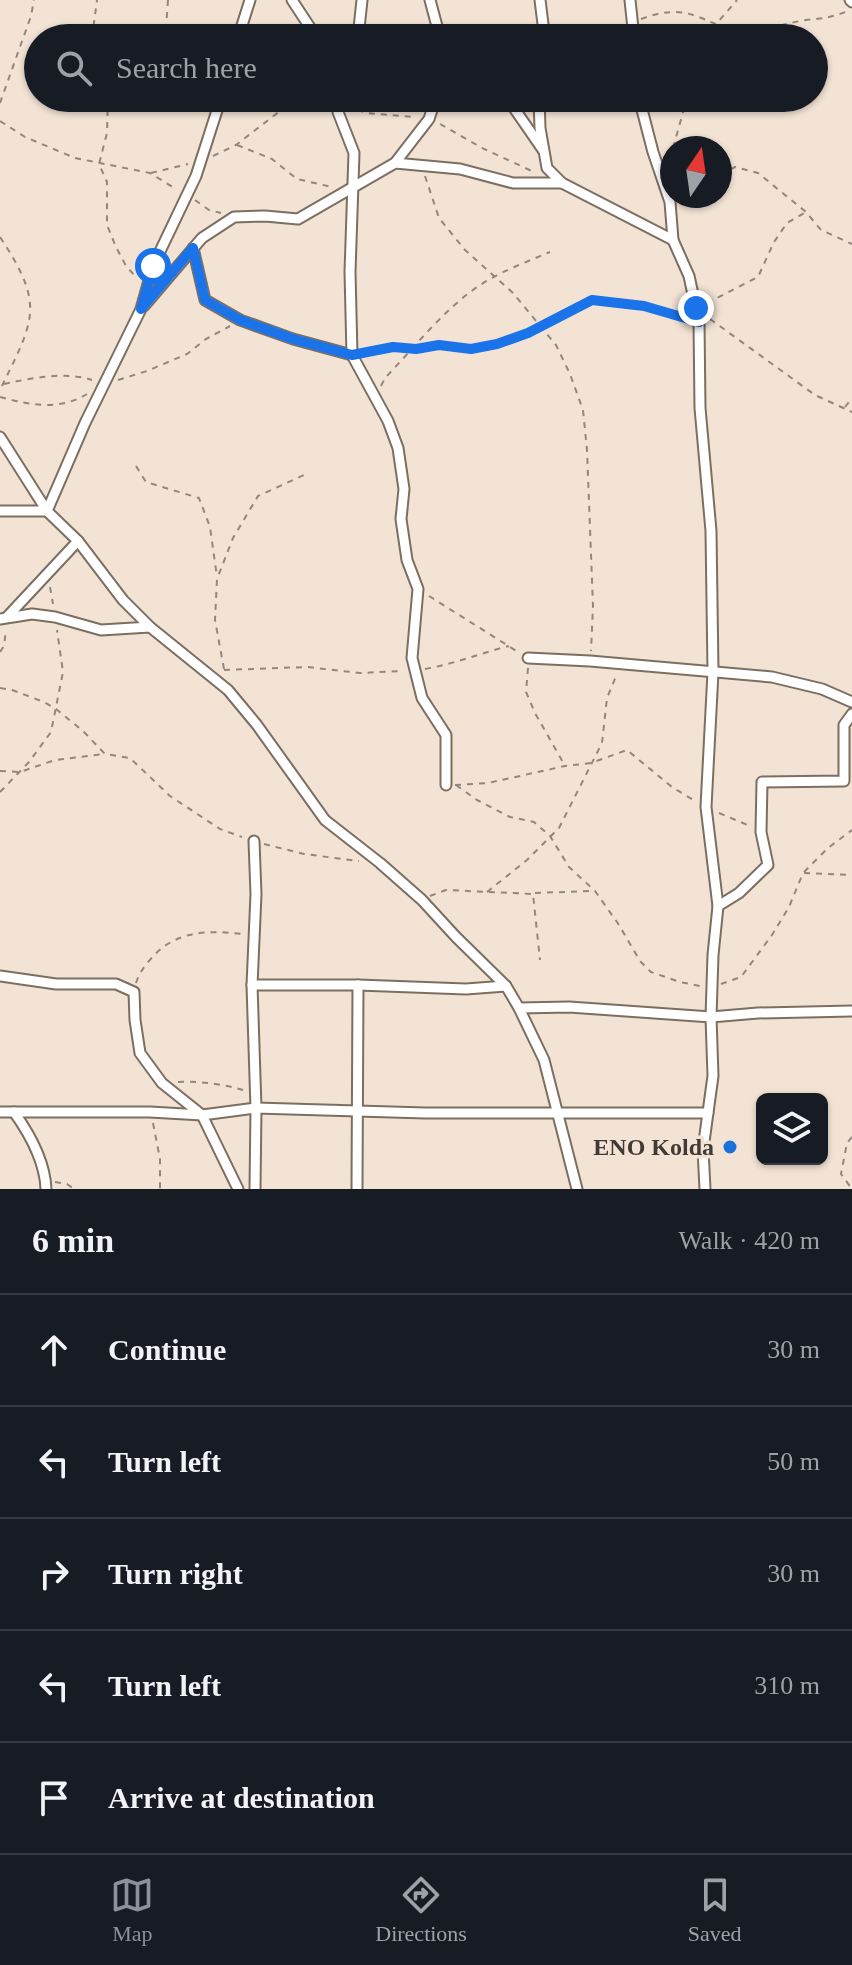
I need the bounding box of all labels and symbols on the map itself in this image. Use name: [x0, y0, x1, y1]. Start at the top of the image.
north arrow: [660, 136, 732, 208]
route start: [135, 248, 171, 284]
route end: [678, 290, 714, 326]
place label: ENO Kolda: [593, 1134, 714, 1160]
marker: ENO Kolda: [721, 1138, 739, 1156]

